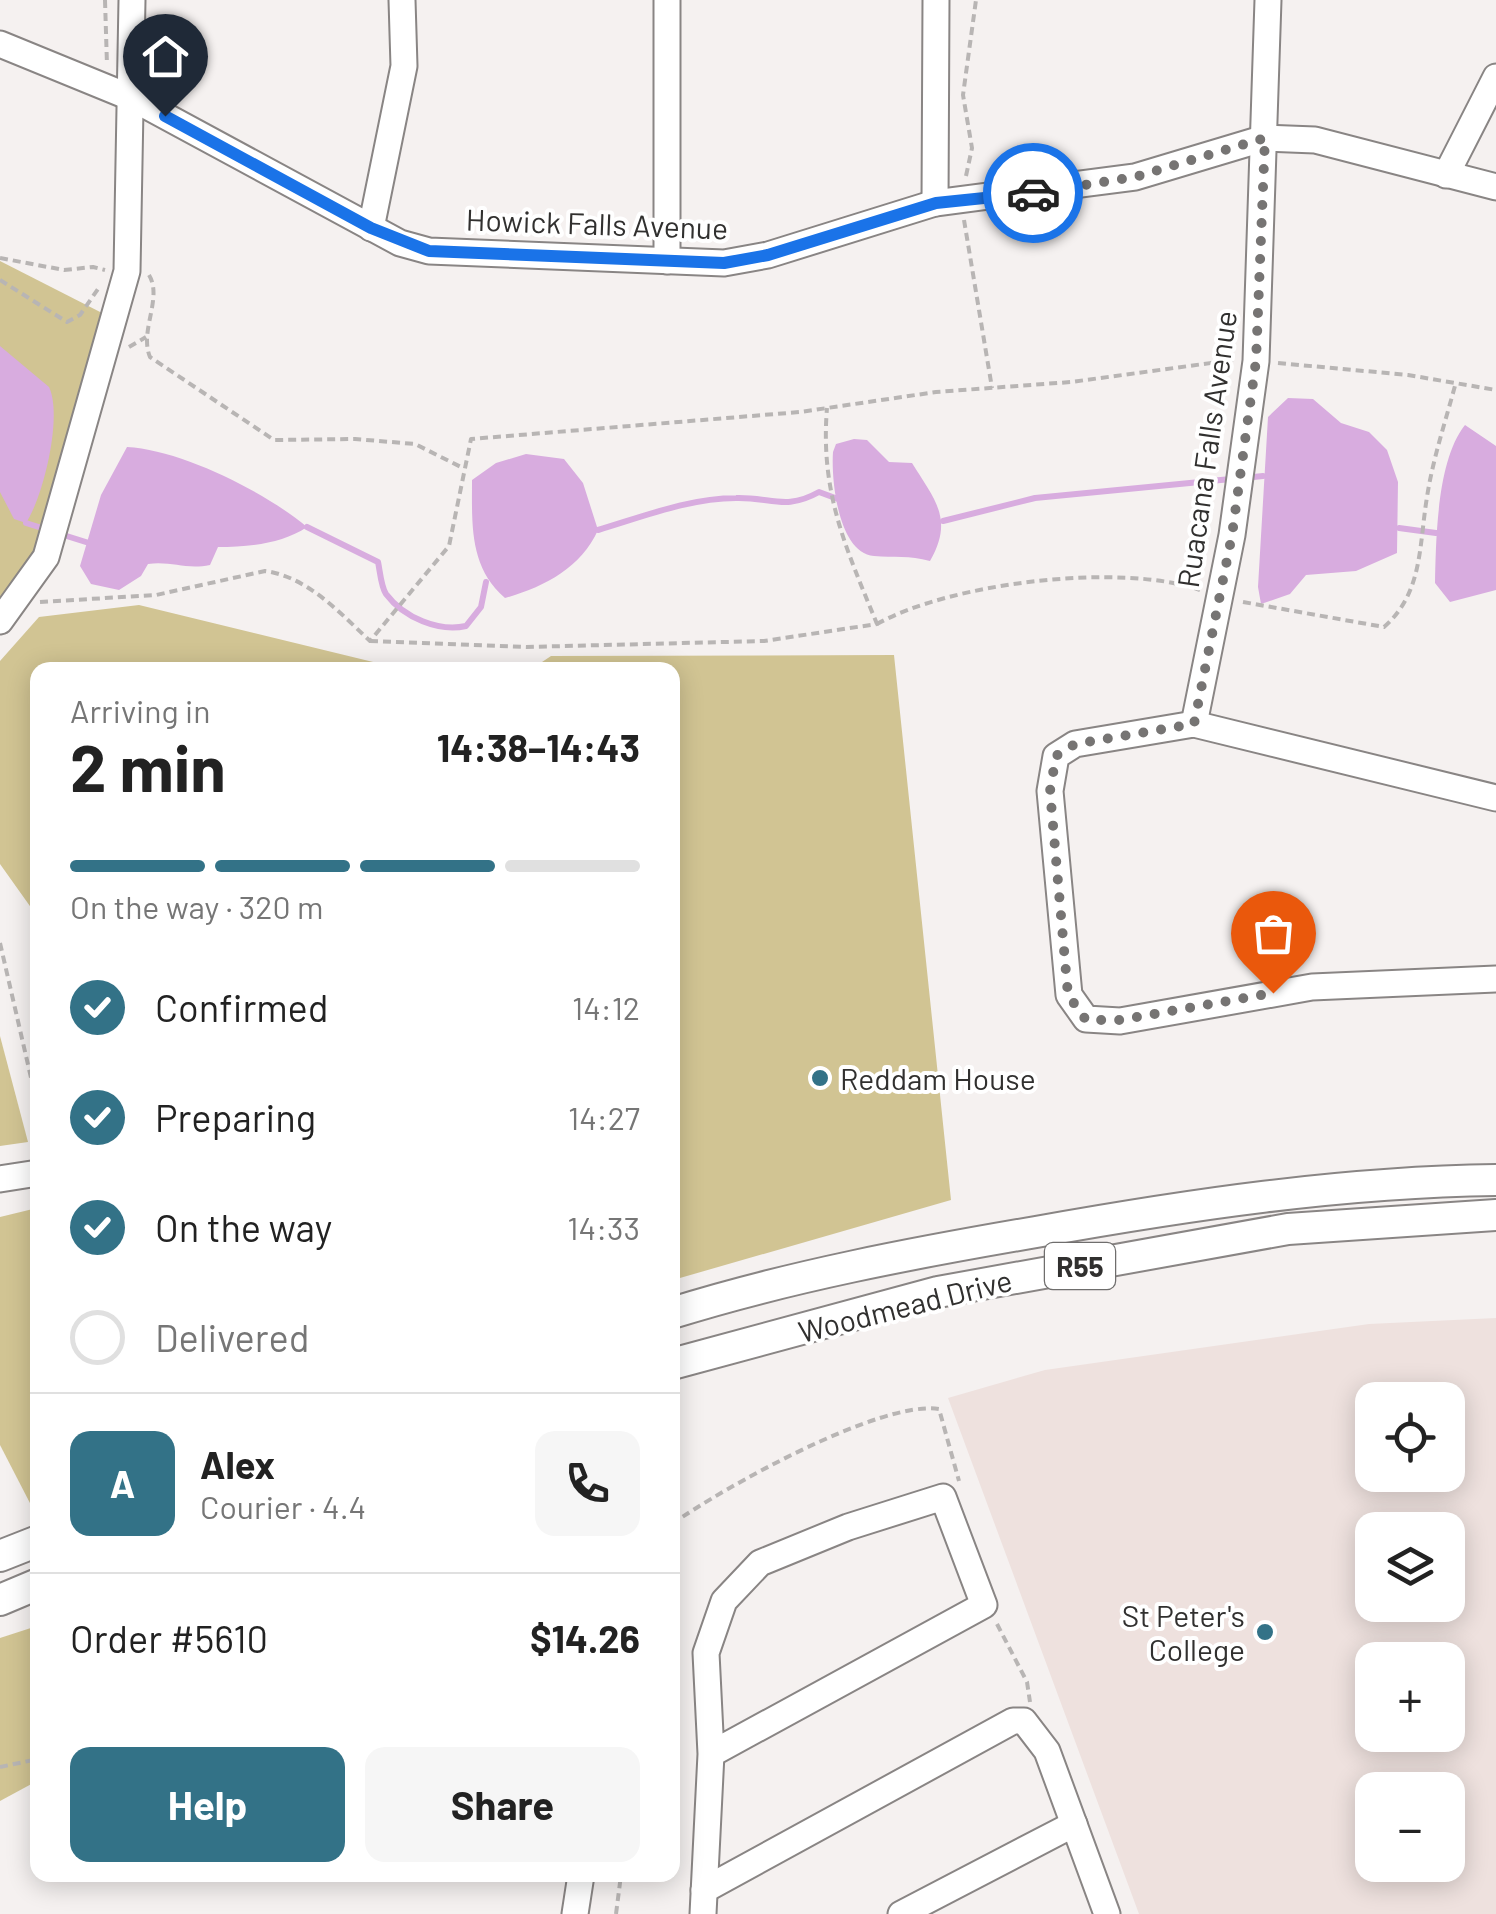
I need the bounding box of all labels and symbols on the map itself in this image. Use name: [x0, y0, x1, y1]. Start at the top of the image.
pin: [123, 14, 208, 117]
courier: [983, 143, 1083, 243]
street label: Howick Falls Avenue: [465, 200, 729, 246]
street label: Ruacana Falls Avenue: [1169, 308, 1243, 590]
pin: [1231, 891, 1316, 994]
place label: Reddam House: [840, 1060, 1036, 1096]
marker: Reddam House: [809, 1067, 831, 1089]
road number: R55: [1045, 1243, 1115, 1289]
street label: Woodmead Drive: [794, 1261, 1016, 1349]
place label: St Peter's College: [1122, 1597, 1245, 1667]
marker: St Peter's College: [1254, 1621, 1276, 1643]

